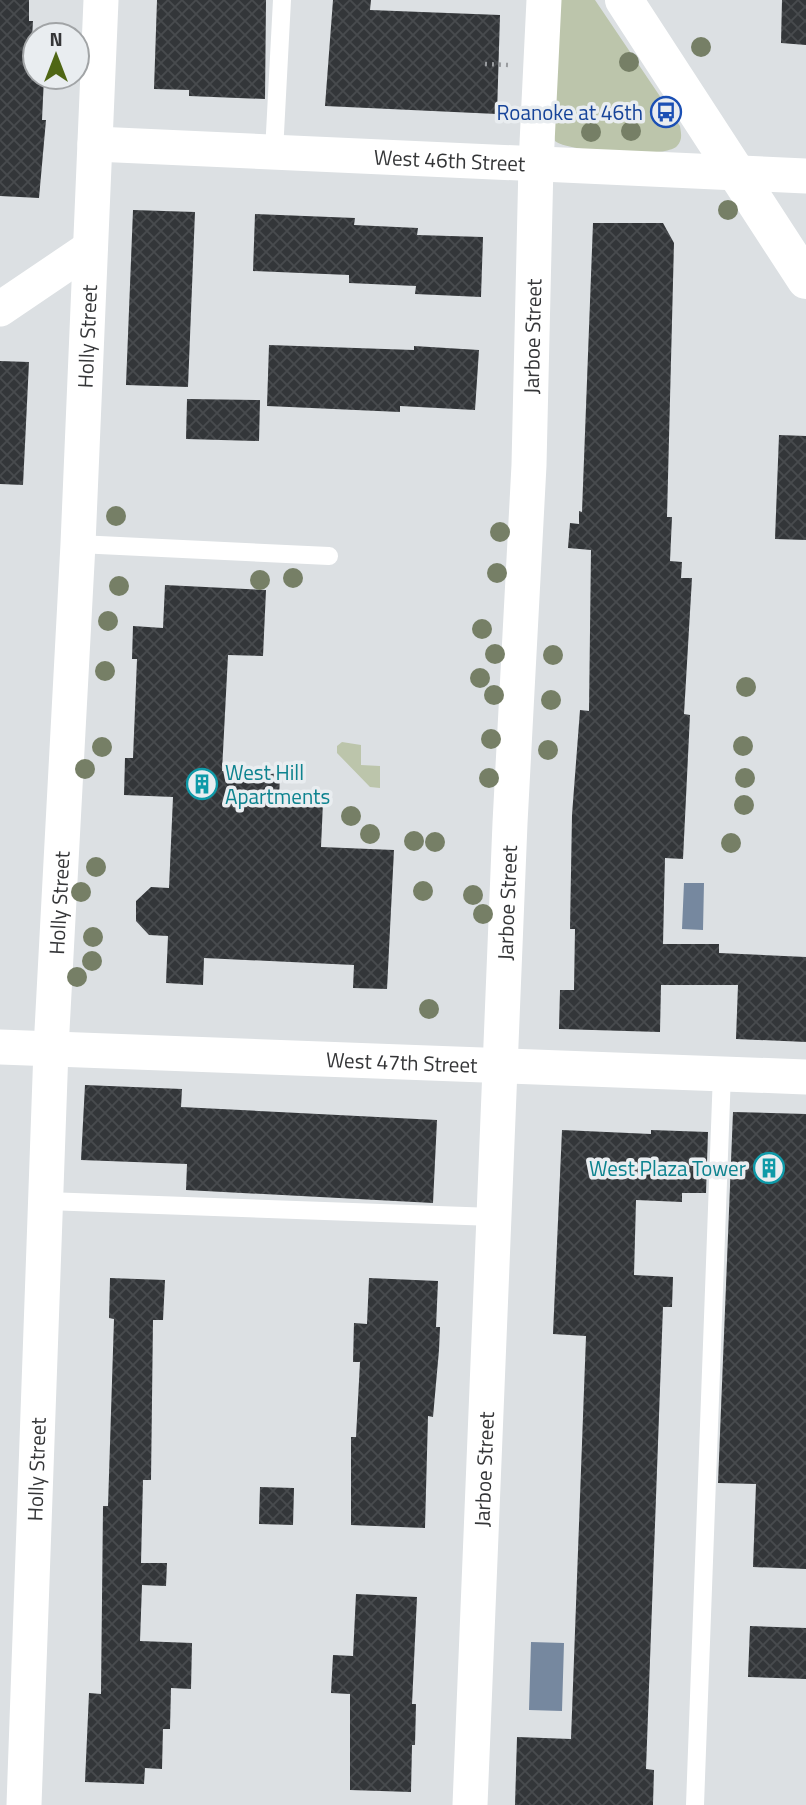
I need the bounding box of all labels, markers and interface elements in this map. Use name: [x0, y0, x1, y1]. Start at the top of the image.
north arrow: [21, 21, 91, 91]
text: N: [49, 24, 63, 53]
bus stop icon: Roanoke at 46th: [649, 95, 683, 129]
place label: Roanoke at 46th: [497, 96, 643, 128]
street label: West 46th Street: [373, 141, 527, 179]
street label: Jarboe Street: [515, 278, 549, 394]
street label: Holly Street: [69, 283, 105, 389]
place label: West Hill Apartments: [225, 756, 330, 812]
building icon: West Hill Apartments: [185, 767, 219, 801]
street label: Jarboe Street: [488, 844, 525, 961]
street label: Holly Street: [40, 849, 78, 955]
street label: West 47th Street: [325, 1043, 479, 1081]
building icon: West Plaza Tower: [752, 1151, 786, 1185]
place label: West Plaza Tower: [589, 1152, 746, 1184]
street label: Jarboe Street: [465, 1410, 502, 1528]
street label: Holly Street: [18, 1416, 54, 1522]

